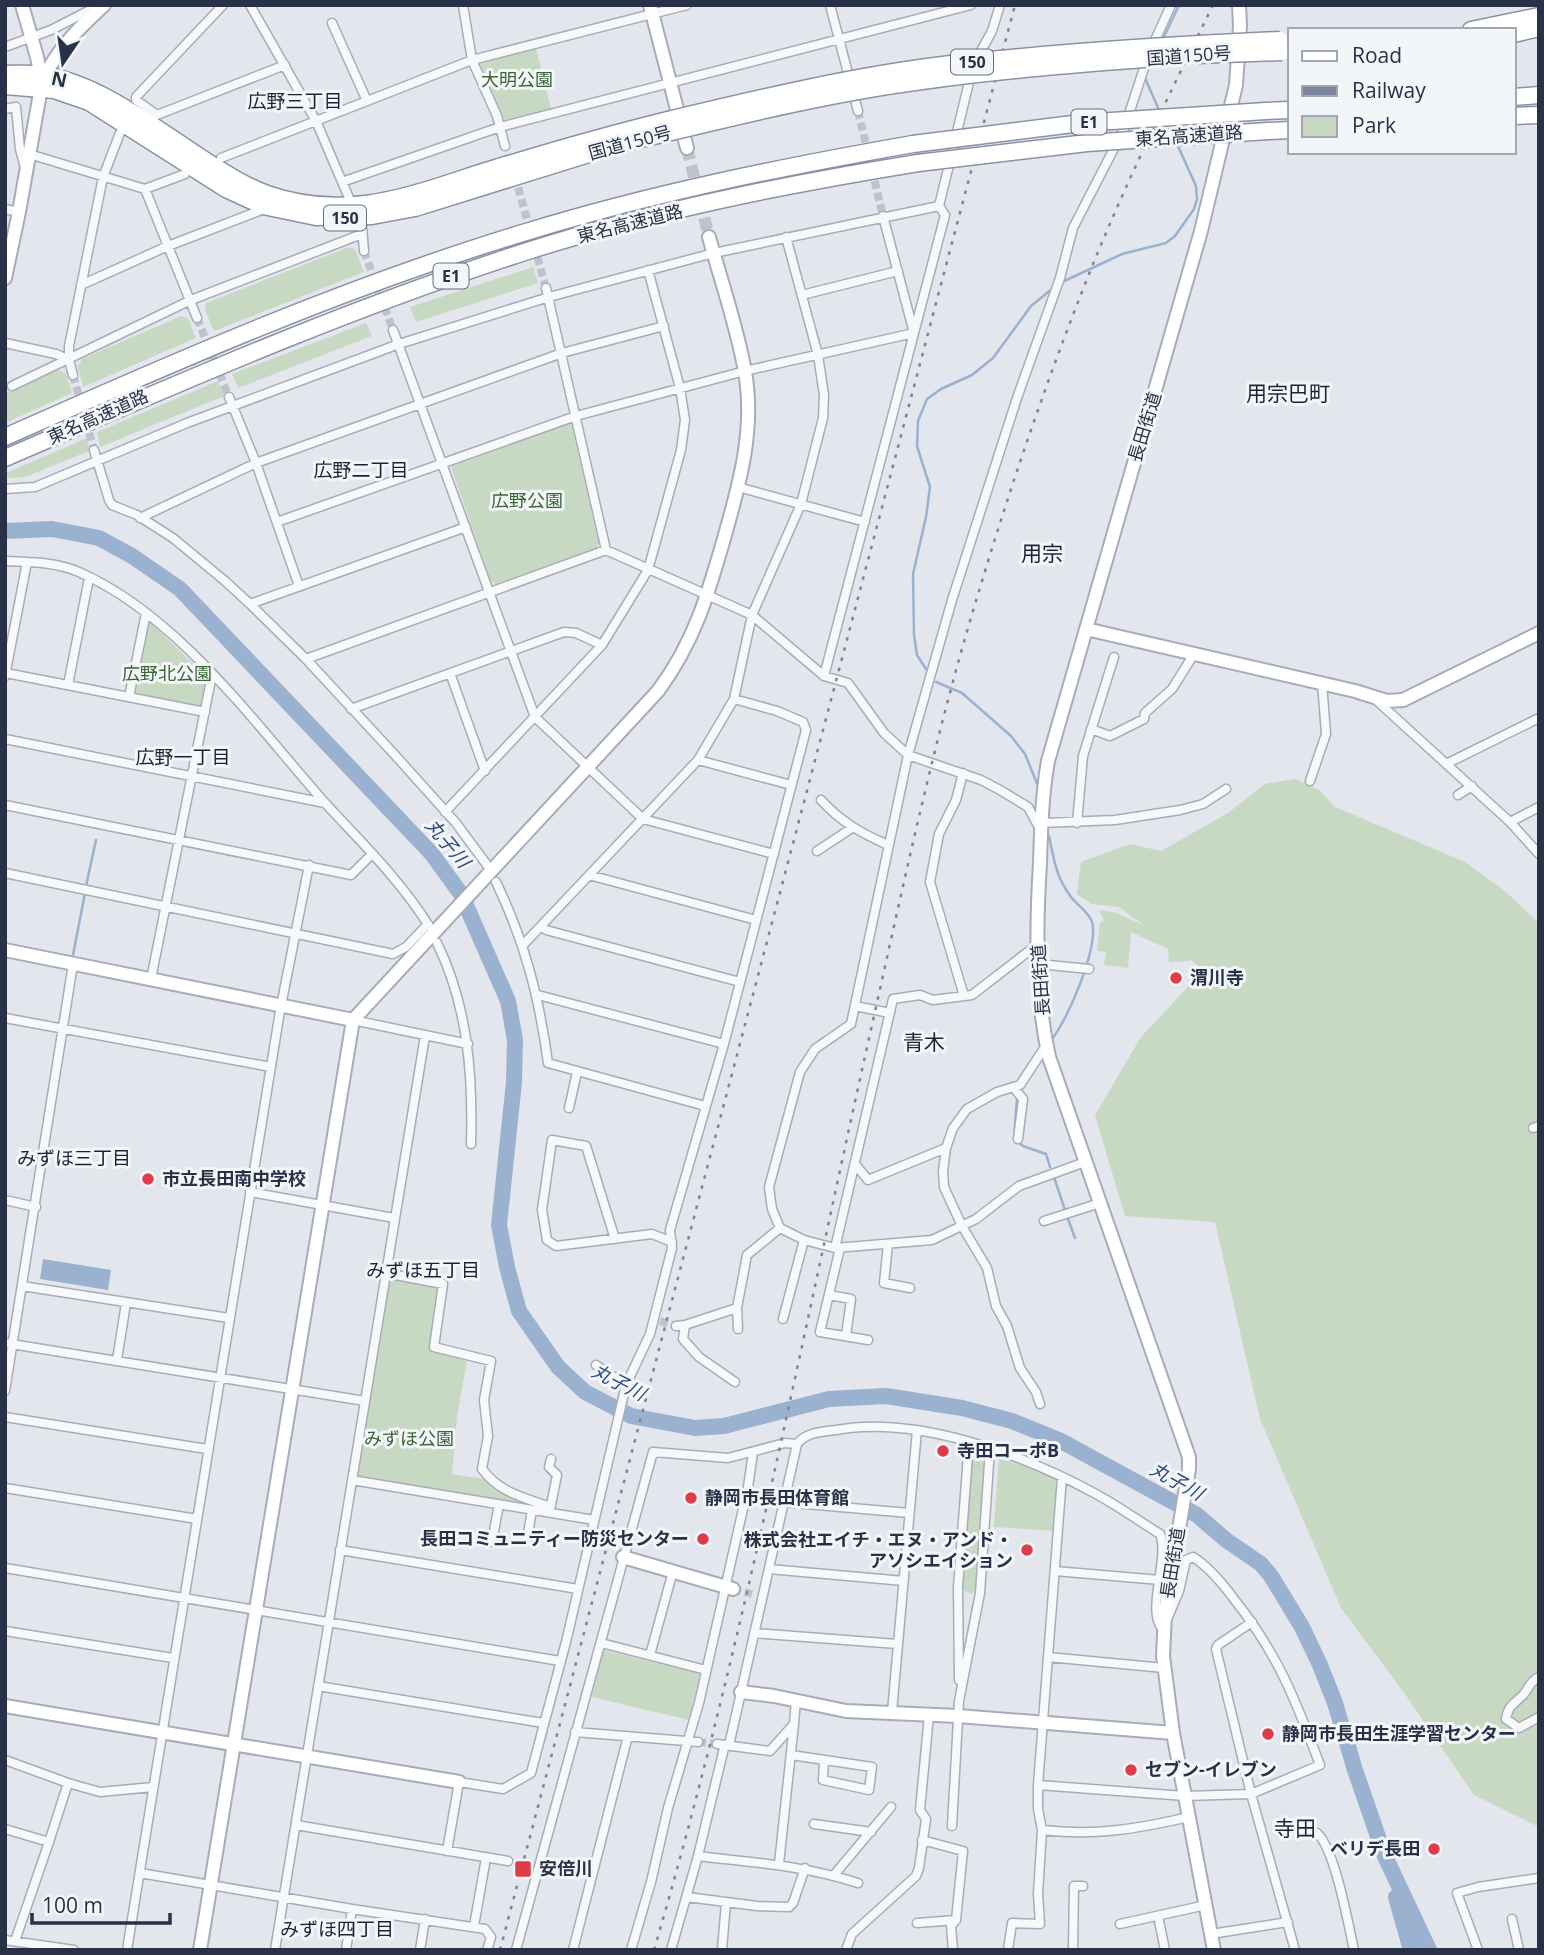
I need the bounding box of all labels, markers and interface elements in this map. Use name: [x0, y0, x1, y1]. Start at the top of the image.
north arrow: [28, 28, 98, 98]
legend: [1288, 28, 1516, 154]
street label: 国道150号: [1146, 40, 1232, 70]
text: Road: [1352, 41, 1402, 69]
road number: 150: [951, 50, 993, 74]
text: N: [49, 65, 70, 94]
park label: 大明公園: [481, 67, 553, 91]
text: Railway: [1352, 76, 1426, 104]
district label: 広野三丁目: [247, 88, 343, 114]
road number: E1: [1072, 110, 1106, 134]
text: Park: [1352, 111, 1396, 139]
street label: 国道150号: [586, 119, 674, 165]
street label: 東名高速道路: [1134, 119, 1244, 151]
street label: 東名高速道路: [574, 198, 685, 248]
road number: 150: [324, 206, 366, 230]
road number: E1: [434, 264, 468, 288]
district label: 用宗巴町: [1246, 379, 1330, 407]
street label: 東名高速道路: [43, 383, 152, 449]
street label: 長田街道: [1122, 389, 1166, 465]
district label: 広野二丁目: [313, 457, 409, 483]
park label: 広野公園: [491, 488, 563, 512]
district label: 用宗: [1021, 539, 1063, 567]
park label: 広野北公園: [122, 661, 212, 685]
district label: 広野一丁目: [135, 744, 231, 770]
water label: 丸子川: [420, 813, 478, 875]
street label: 長田街道: [1026, 943, 1054, 1017]
place label: 渭川寺: [1190, 965, 1244, 989]
marker: 渭川寺: [1168, 970, 1184, 986]
district label: 青木: [903, 1028, 945, 1056]
district label: みずほ三丁目: [17, 1145, 131, 1171]
place label: 市立長田南中学校: [162, 1166, 306, 1190]
marker: 市立長田南中学校: [140, 1171, 156, 1187]
district label: みずほ五丁目: [366, 1257, 480, 1283]
water label: 丸子川: [588, 1357, 652, 1407]
park label: みずほ公園: [364, 1426, 454, 1450]
place label: 寺田コーポB: [957, 1438, 1059, 1462]
marker: 寺田コーポB: [935, 1443, 951, 1459]
water label: 丸子川: [1146, 1456, 1210, 1507]
place label: 静岡市長田体育館: [705, 1485, 849, 1509]
marker: 静岡市長田体育館: [683, 1490, 699, 1506]
street label: 長田街道: [1155, 1525, 1189, 1600]
place label: 長田コミュニティー防災センター: [420, 1526, 689, 1550]
place label: 株式会社エイチ・エヌ・アンド・ アソシエイション: [744, 1527, 1013, 1572]
marker: 長田コミュニティー防災センター: [695, 1531, 711, 1547]
marker: 株式会社エイチ・エヌ・アンド・ アソシエイション: [1019, 1542, 1035, 1558]
place label: 静岡市長田生涯学習センター: [1282, 1721, 1516, 1745]
marker: 静岡市長田生涯学習センター: [1260, 1726, 1276, 1742]
place label: セブン-イレブン: [1145, 1757, 1277, 1781]
marker: セブン-イレブン: [1123, 1762, 1139, 1778]
district label: 寺田: [1274, 1814, 1316, 1842]
place label: ベリデ長田: [1330, 1836, 1420, 1860]
marker: ベリデ長田: [1426, 1841, 1442, 1857]
place label: 安倍川: [539, 1856, 593, 1880]
marker: 安倍川: [513, 1859, 533, 1879]
scale bar: [32, 1882, 170, 1926]
text: 100 m: [42, 1891, 103, 1919]
district label: みずほ四丁目: [280, 1916, 394, 1942]

